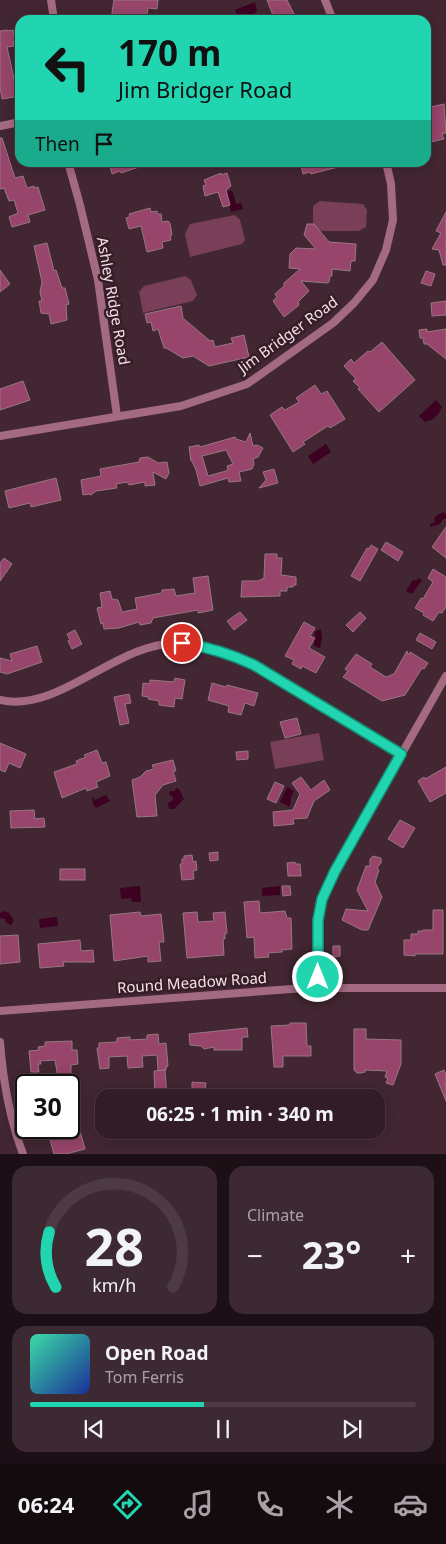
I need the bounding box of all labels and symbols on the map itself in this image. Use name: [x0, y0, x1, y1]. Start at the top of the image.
street label: Ashley Ridge Road: [93, 235, 135, 366]
street label: Jim Bridger Road: [232, 291, 341, 378]
pin: [161, 622, 203, 664]
position arrow: [291, 950, 343, 1002]
street label: Round Meadow Road: [116, 967, 268, 997]
speed limit sign: 30: [15, 1074, 80, 1139]

